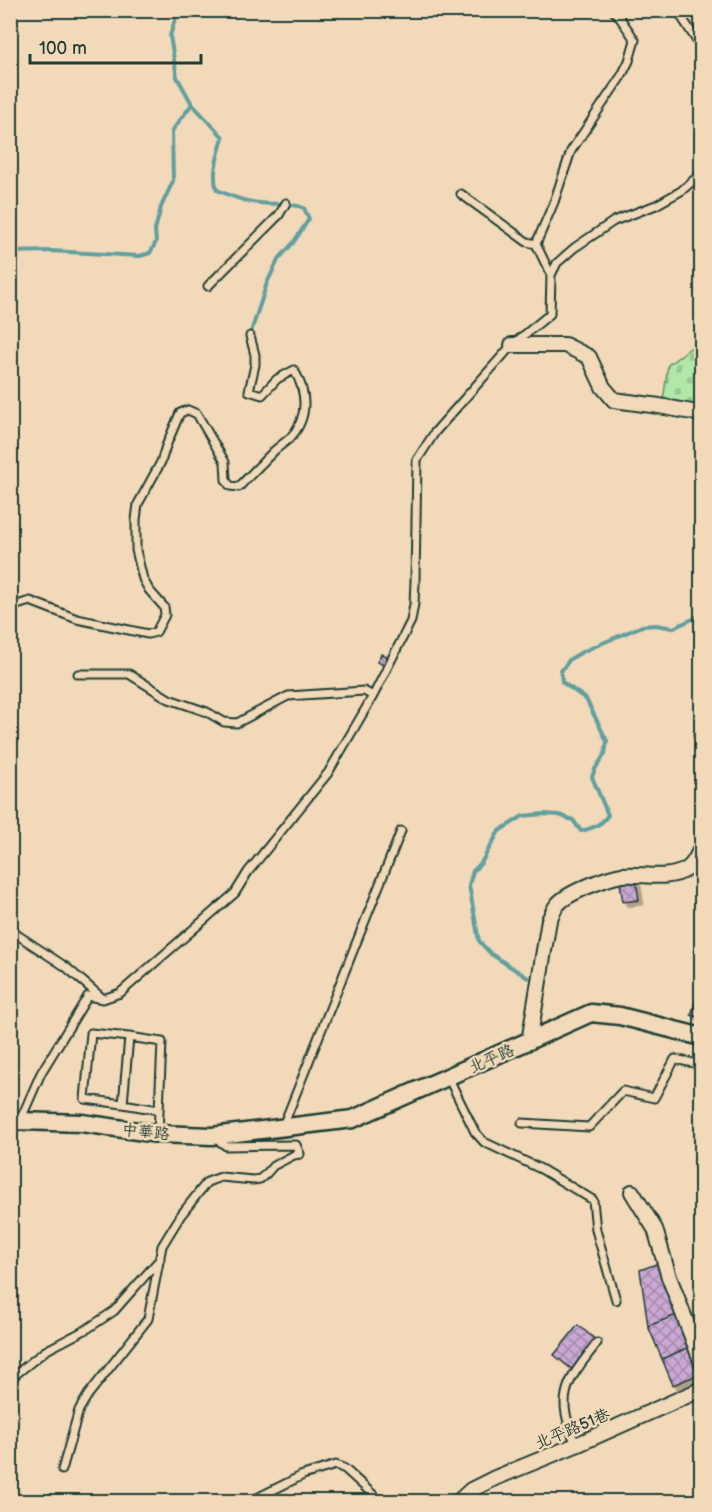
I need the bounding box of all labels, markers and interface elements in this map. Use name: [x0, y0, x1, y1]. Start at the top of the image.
scale bar: [30, 27, 201, 65]
text: 100 m: [39, 38, 87, 59]
street label: 北平路: [466, 1041, 517, 1078]
street label: 中華路: [121, 1121, 171, 1144]
street label: 北平路51巷: [532, 1405, 613, 1454]

